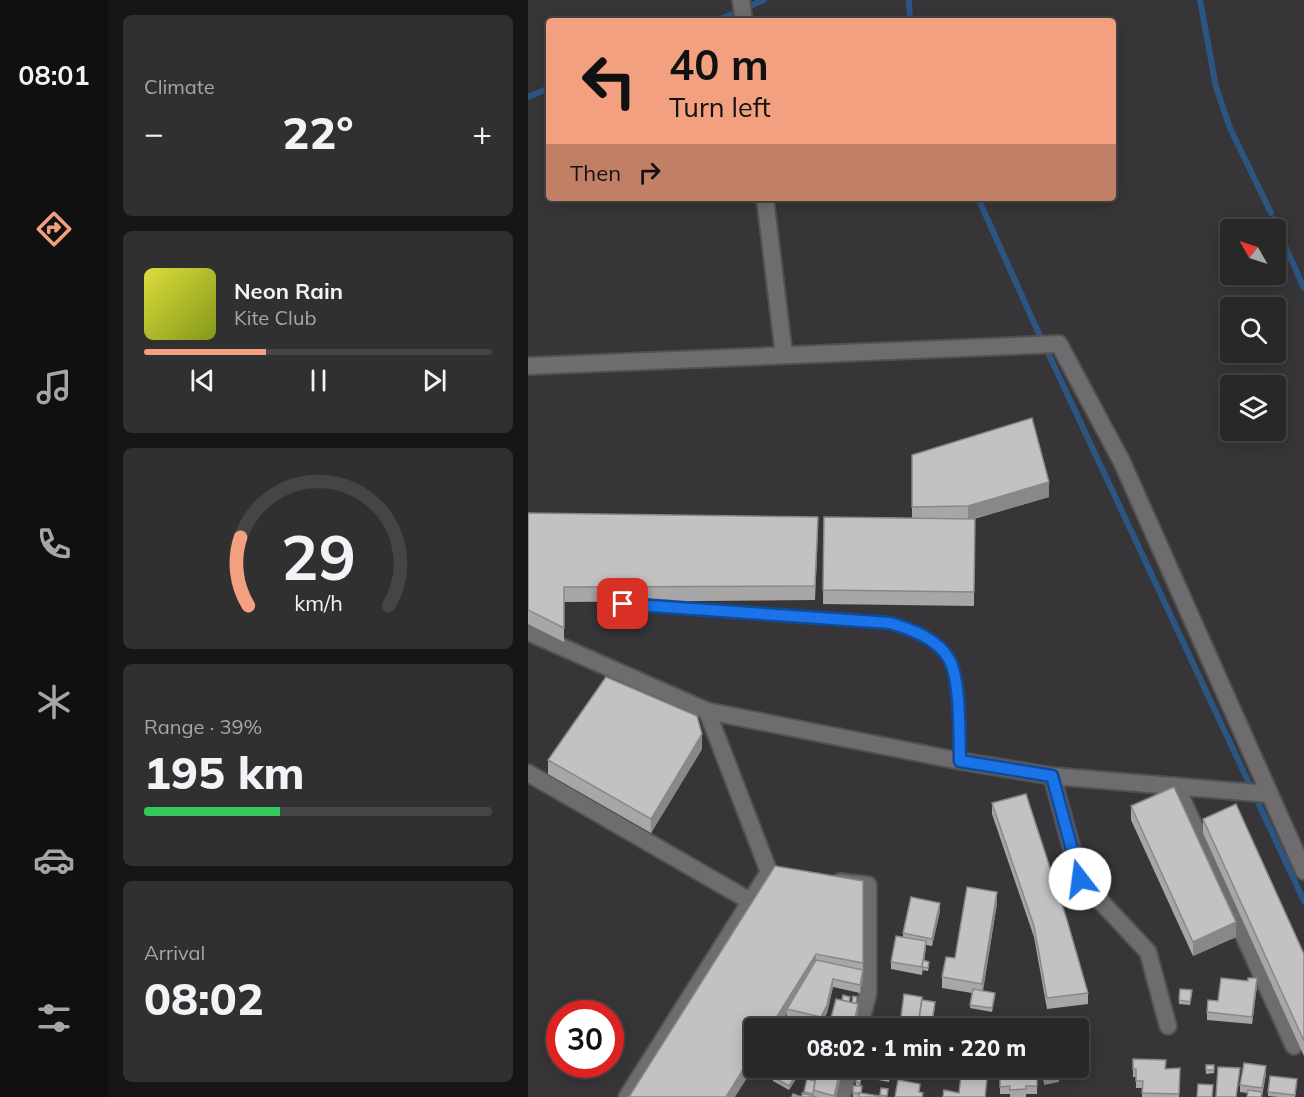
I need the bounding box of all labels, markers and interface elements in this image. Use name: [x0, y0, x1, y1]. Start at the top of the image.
text: 40 m: [669, 38, 769, 91]
icon: left: [570, 42, 648, 120]
text: 08:01: [18, 58, 90, 92]
text: Climate: [144, 74, 215, 99]
text: Turn left: [669, 90, 771, 124]
text: 22°: [282, 104, 354, 160]
text: −: [144, 112, 164, 153]
text: +: [472, 112, 492, 153]
icon: right: [633, 156, 666, 189]
text: Then: [570, 159, 621, 187]
icon: directions: [33, 208, 75, 250]
north arrow: [1220, 219, 1286, 285]
map controls: [1220, 219, 1286, 441]
text: Neon Rain: [234, 277, 343, 305]
button: search: [1220, 297, 1286, 363]
text: Kite Club: [234, 305, 316, 330]
icon: previous: [186, 364, 219, 397]
icon: pause: [302, 364, 335, 397]
icon: next: [418, 364, 451, 397]
icon: music: [33, 366, 75, 408]
button: layers: [1220, 375, 1286, 441]
text: 29: [281, 517, 355, 596]
icon: phone: [33, 523, 75, 565]
pin: [597, 578, 648, 629]
icon: arrive: [606, 587, 639, 620]
text: km/h: [294, 589, 342, 616]
icon: climate: [33, 681, 75, 723]
text: Range · 39%: [144, 714, 262, 739]
text: 195 km: [144, 744, 305, 800]
icon: car: [33, 839, 75, 881]
position arrow: [1048, 847, 1112, 911]
text: Arrival: [144, 940, 205, 965]
text: 08:02: [144, 970, 264, 1026]
icon: filters: [33, 997, 75, 1039]
speed limit sign: 30: [546, 1000, 624, 1078]
text: 08:02 · 1 min · 220 m: [807, 1034, 1026, 1062]

